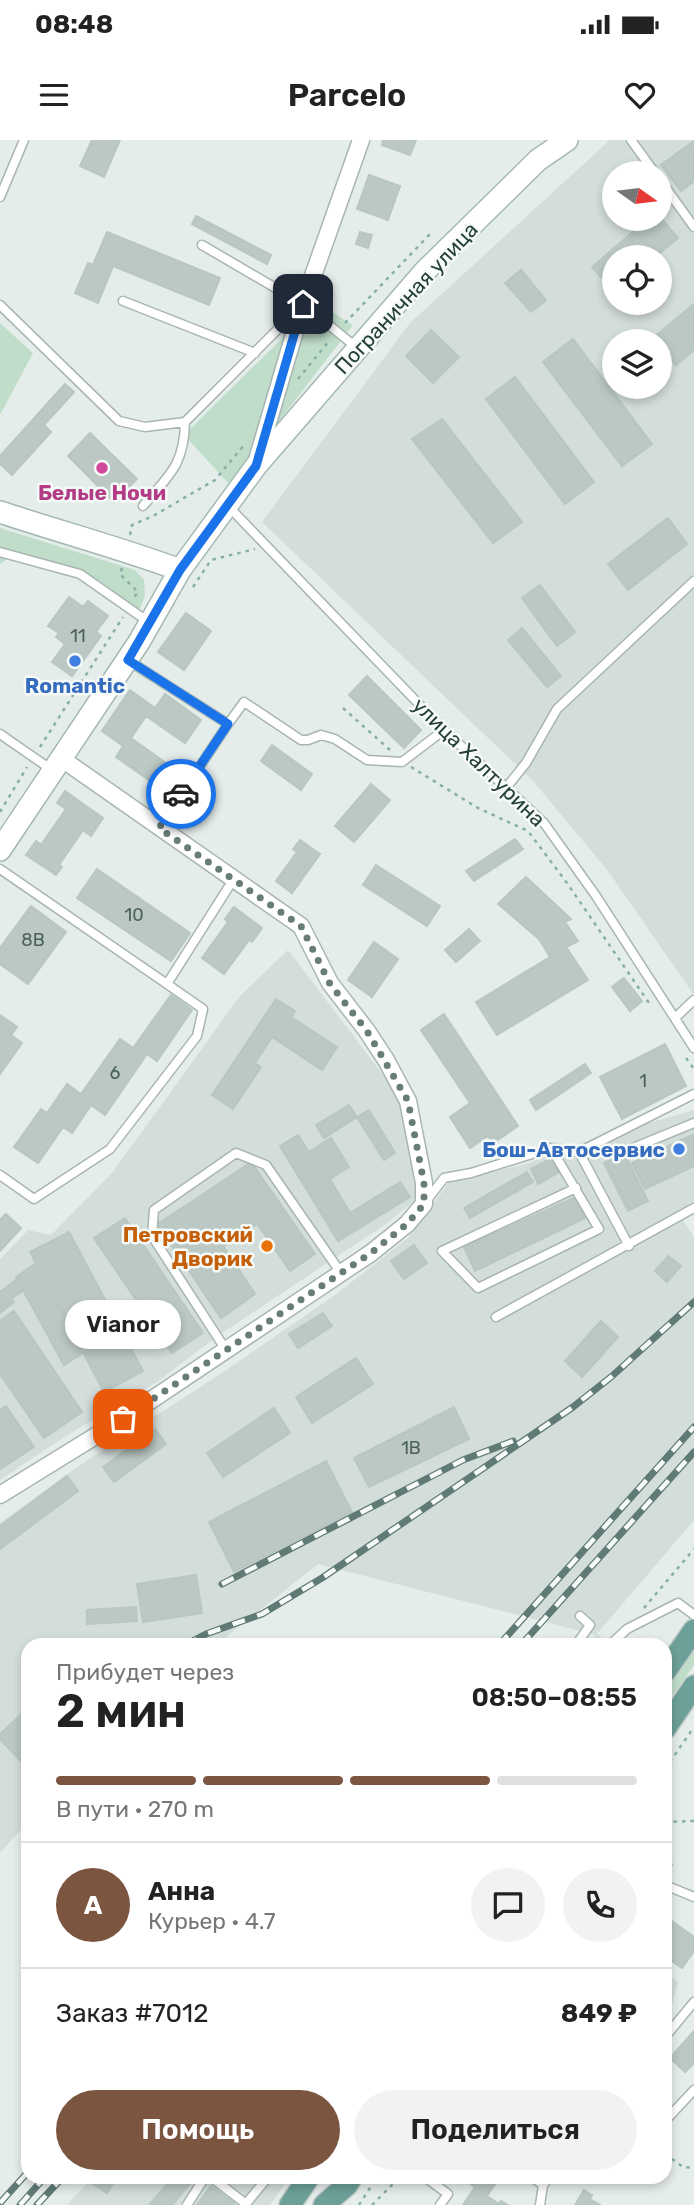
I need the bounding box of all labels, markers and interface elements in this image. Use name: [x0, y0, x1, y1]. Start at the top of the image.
text: 08:48: [35, 9, 113, 40]
icon: menu: [35, 76, 73, 114]
text: Parcelo: [288, 76, 406, 114]
icon: heart: [621, 76, 659, 114]
north arrow: [602, 161, 672, 231]
map controls: [602, 161, 672, 399]
street label: Пограничная улица: [329, 217, 483, 379]
button: locate: [602, 245, 672, 315]
pin: [273, 274, 333, 334]
icon: home: [284, 285, 322, 323]
button: layers: [602, 329, 672, 399]
marker: Белые Ночи: [94, 460, 110, 476]
place label: Белые Ночи: [38, 480, 166, 505]
house number: 11: [70, 625, 86, 647]
marker: Romantic: [67, 653, 83, 669]
place label: Romantic: [25, 673, 125, 698]
street label: улица Халтурина: [408, 692, 550, 832]
courier: [146, 759, 216, 829]
icon: car: [162, 775, 200, 813]
house number: 10: [124, 904, 144, 926]
house number: 8В: [21, 929, 45, 951]
house number: 6: [110, 1062, 121, 1084]
house number: 1: [639, 1070, 647, 1092]
place label: Бош-Автосервис: [482, 1137, 665, 1162]
marker: Бош-Автосервис: [671, 1141, 687, 1157]
place label: Петровский Дворик: [123, 1222, 253, 1271]
marker: Петровский Дворик: [259, 1238, 275, 1254]
callout: Vianor: [65, 1300, 181, 1349]
text: Vianor: [86, 1310, 160, 1338]
pin: [93, 1389, 153, 1449]
icon: bag: [104, 1400, 142, 1438]
house number: 1В: [401, 1437, 421, 1459]
text: Прибудет через: [56, 1658, 234, 1686]
text: 08:50–08:55: [471, 1682, 637, 1713]
text: 2 мин: [56, 1684, 186, 1739]
text: В пути · 270 m: [56, 1795, 214, 1823]
button: chat: [471, 1868, 545, 1942]
button: phone: [563, 1868, 637, 1942]
text: Анна: [148, 1876, 215, 1907]
text: А: [84, 1890, 102, 1921]
text: Курьер · 4.7: [148, 1907, 276, 1935]
text: Заказ #7012: [56, 1998, 208, 2029]
text: 849 ₽: [561, 1998, 637, 2029]
button: Помощь: [56, 2090, 340, 2170]
button: Поделиться: [354, 2090, 637, 2170]

